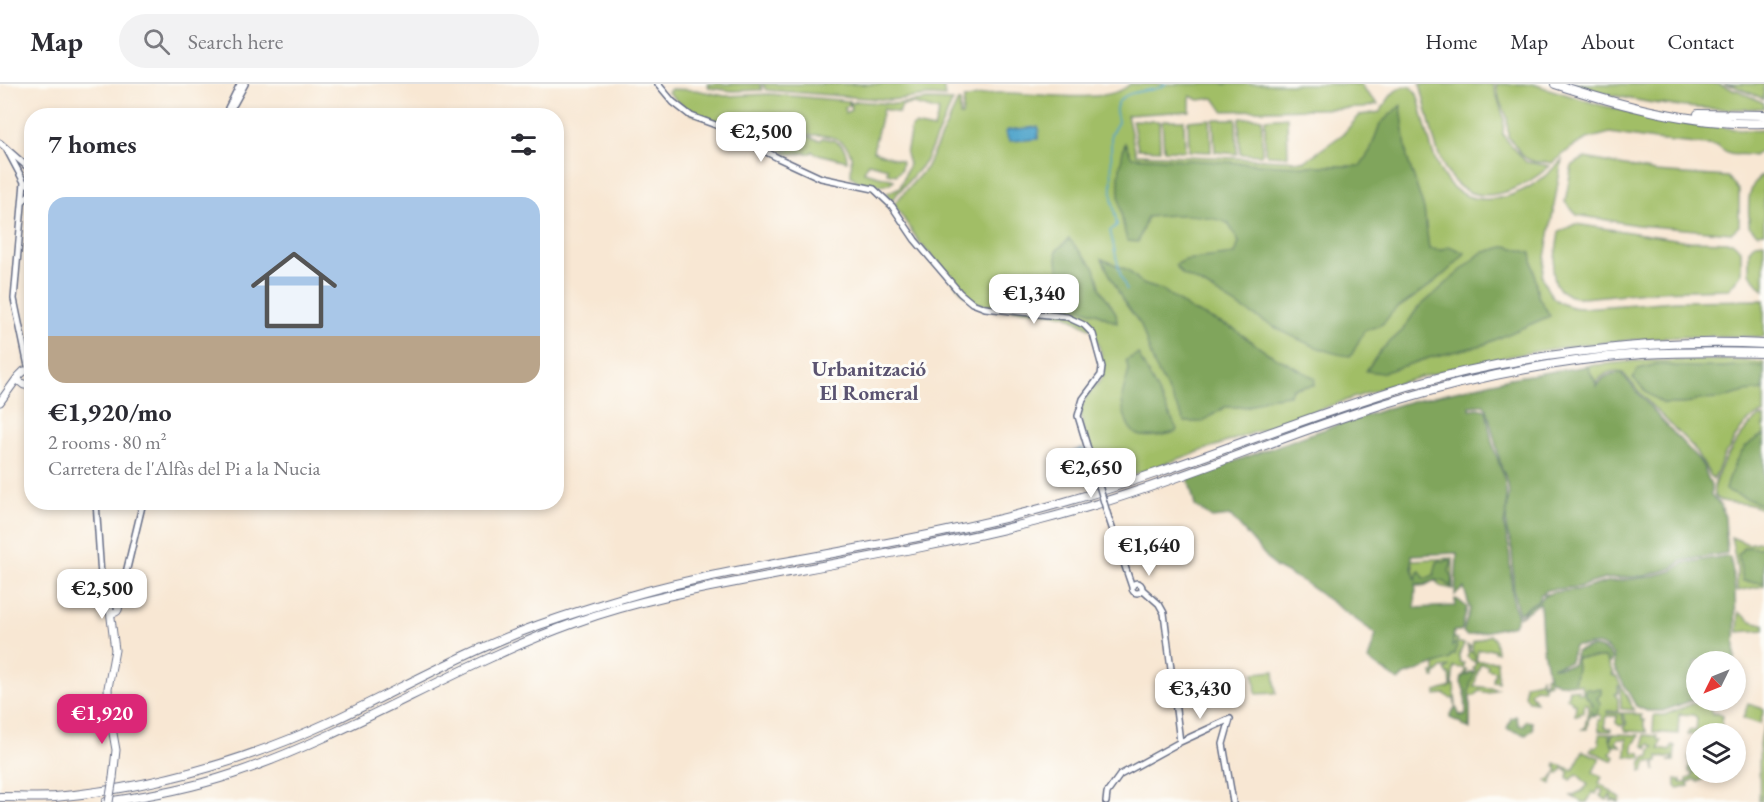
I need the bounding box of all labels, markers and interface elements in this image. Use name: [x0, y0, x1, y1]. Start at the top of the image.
search box: [119, 14, 539, 68]
text: Map: [30, 23, 83, 59]
icon: search: [140, 25, 173, 58]
text: Search here: [188, 27, 283, 56]
text: Home: [1425, 28, 1477, 55]
text: Map: [1510, 28, 1548, 55]
text: About: [1581, 28, 1634, 55]
text: Contact: [1667, 28, 1734, 55]
pin: €2,500: [712, 112, 810, 163]
text: €2,500: [730, 118, 792, 144]
text: 7 homes: [48, 127, 137, 161]
icon: filters: [507, 128, 540, 161]
icon: home: [240, 236, 348, 344]
pin: €1,340: [985, 274, 1083, 325]
text: €1,340: [1003, 280, 1065, 306]
district label: Urbanització El Romeral: [812, 355, 927, 406]
text: €1,920/mo: [48, 395, 172, 429]
text: 2 rooms · 80 m²: [48, 429, 167, 455]
pin: €2,650: [1042, 448, 1140, 499]
text: €2,650: [1060, 454, 1122, 480]
text: Carretera de l'Alfàs del Pi a la Nucia: [48, 455, 321, 481]
pin: €1,640: [1100, 526, 1198, 577]
text: €1,640: [1118, 532, 1180, 558]
pin: €2,500: [53, 569, 151, 620]
text: €2,500: [71, 575, 133, 601]
north arrow: [1686, 651, 1746, 711]
map controls: [1686, 651, 1746, 783]
pin: €3,430: [1151, 669, 1249, 720]
text: €3,430: [1169, 675, 1231, 701]
pin: €1,920: [53, 694, 151, 745]
text: €1,920: [71, 700, 133, 726]
button: layers: [1686, 723, 1746, 783]

